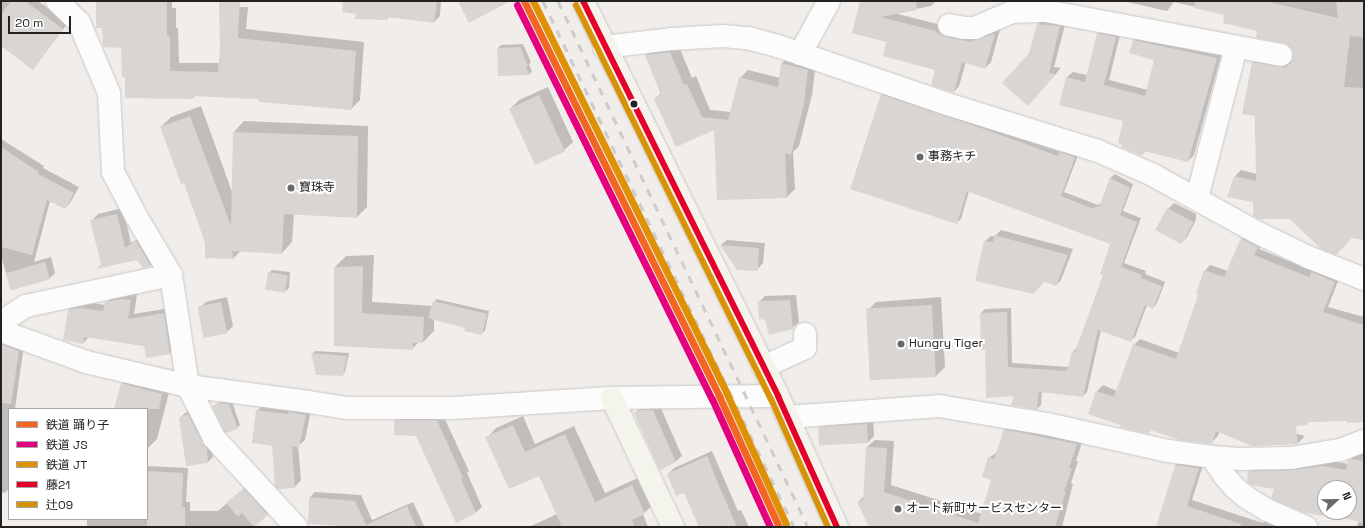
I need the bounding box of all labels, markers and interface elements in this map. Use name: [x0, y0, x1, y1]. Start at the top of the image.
scale bar: [10, 8, 73, 34]
text: 20 m: [15, 15, 43, 31]
unlabelled marker: [629, 99, 639, 109]
place label: 事務キチ: [928, 150, 976, 164]
marker: 事務キチ: [915, 152, 925, 162]
place label: 寶珠寺: [299, 181, 335, 195]
marker: 寶珠寺: [286, 183, 296, 193]
place label: Hungry Tiger: [909, 337, 983, 351]
marker: Hungry Tiger: [896, 339, 906, 349]
legend: [8, 408, 148, 520]
text: 鉄道 踊り子: [46, 417, 109, 433]
text: 鉄道 JS: [46, 437, 88, 453]
text: 鉄道 JT: [46, 457, 87, 473]
text: 藤21: [46, 477, 70, 493]
north arrow: [1317, 480, 1357, 520]
text: N: [1339, 490, 1355, 502]
text: 辻09: [46, 497, 73, 513]
place label: オート新町サービスセンター: [906, 502, 1062, 516]
marker: オート新町サービスセンター: [893, 504, 903, 514]

